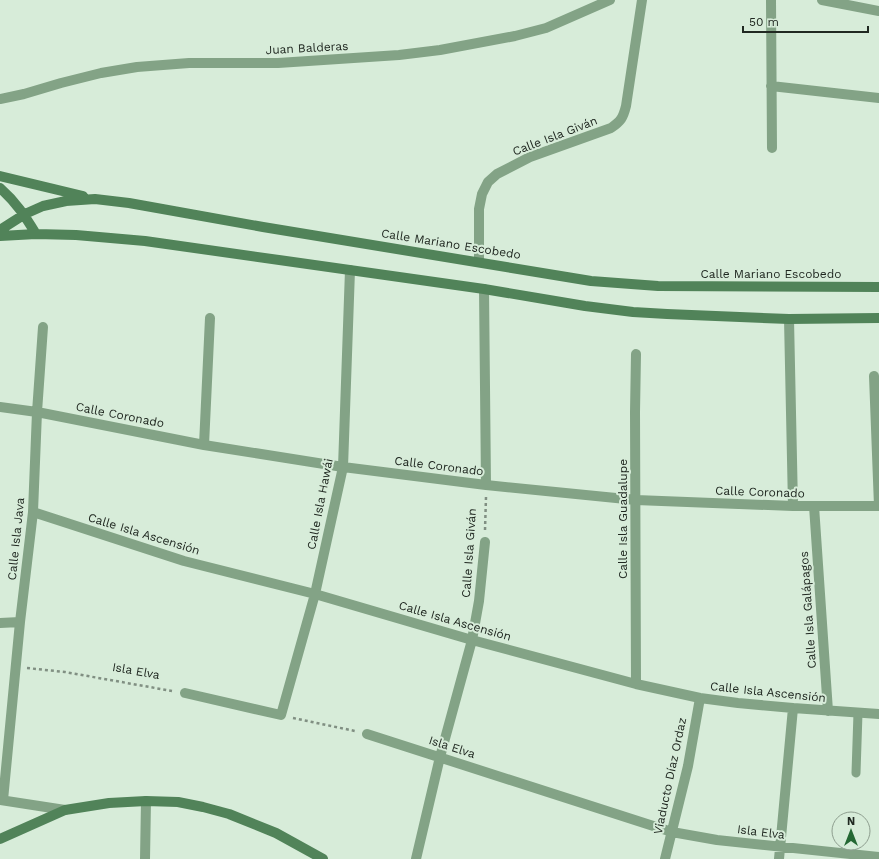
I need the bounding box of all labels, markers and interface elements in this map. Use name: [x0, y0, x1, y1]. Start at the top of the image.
scale bar: [743, 8, 868, 34]
text: 50 m: [749, 15, 779, 29]
street label: Juan Balderas: [265, 39, 349, 57]
street label: Calle Isla Giván: [511, 113, 599, 159]
street label: Calle Mariano Escobedo: [380, 226, 522, 262]
street label: Calle Mariano Escobedo: [700, 267, 842, 281]
street label: Calle Coronado: [75, 400, 165, 430]
street label: Calle Coronado: [394, 454, 484, 478]
street label: Calle Isla Hawái: [304, 457, 336, 551]
street label: Calle Isla Guadalupe: [616, 459, 630, 579]
street label: Calle Coronado: [715, 483, 805, 501]
street label: Calle Isla Java: [5, 497, 27, 581]
street label: Calle Isla Giván: [459, 508, 479, 598]
street label: Calle Isla Ascensión: [86, 510, 202, 558]
street label: Calle Isla Galápagos: [797, 551, 819, 669]
street label: Calle Isla Ascensión: [397, 598, 513, 644]
street label: Isla Elva: [111, 660, 161, 682]
street label: Calle Isla Ascensión: [709, 679, 827, 705]
street label: Viaducto Díaz Ordaz: [651, 716, 689, 836]
street label: Isla Elva: [427, 733, 477, 761]
north arrow: [831, 811, 871, 851]
text: N: [847, 815, 855, 828]
street label: Isla Elva: [736, 822, 786, 842]

